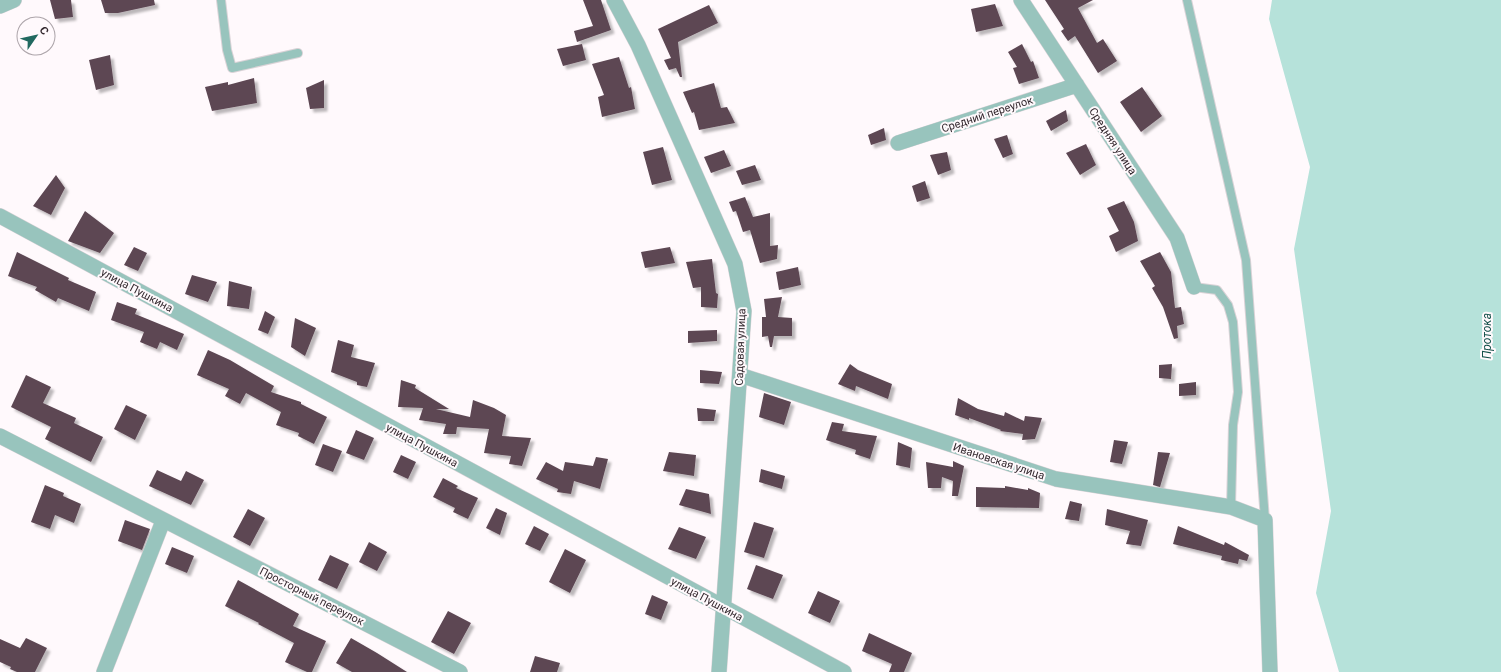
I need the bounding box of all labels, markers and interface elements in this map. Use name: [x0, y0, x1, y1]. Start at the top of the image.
north arrow: [16, 16, 56, 56]
text: С: [36, 24, 51, 37]
street label: Средний переулок: [940, 94, 1035, 135]
street label: Средняя улица: [1086, 105, 1139, 177]
street label: улица Пушкина: [99, 266, 175, 315]
street label: Садовая улица: [733, 308, 748, 386]
water label: Протока: [1480, 313, 1494, 359]
street label: улица Пушкина: [384, 421, 460, 470]
street label: Ивановская улица: [951, 441, 1046, 482]
street label: Просторный переулок: [257, 564, 366, 628]
street label: улица Пушкина: [669, 575, 745, 624]

